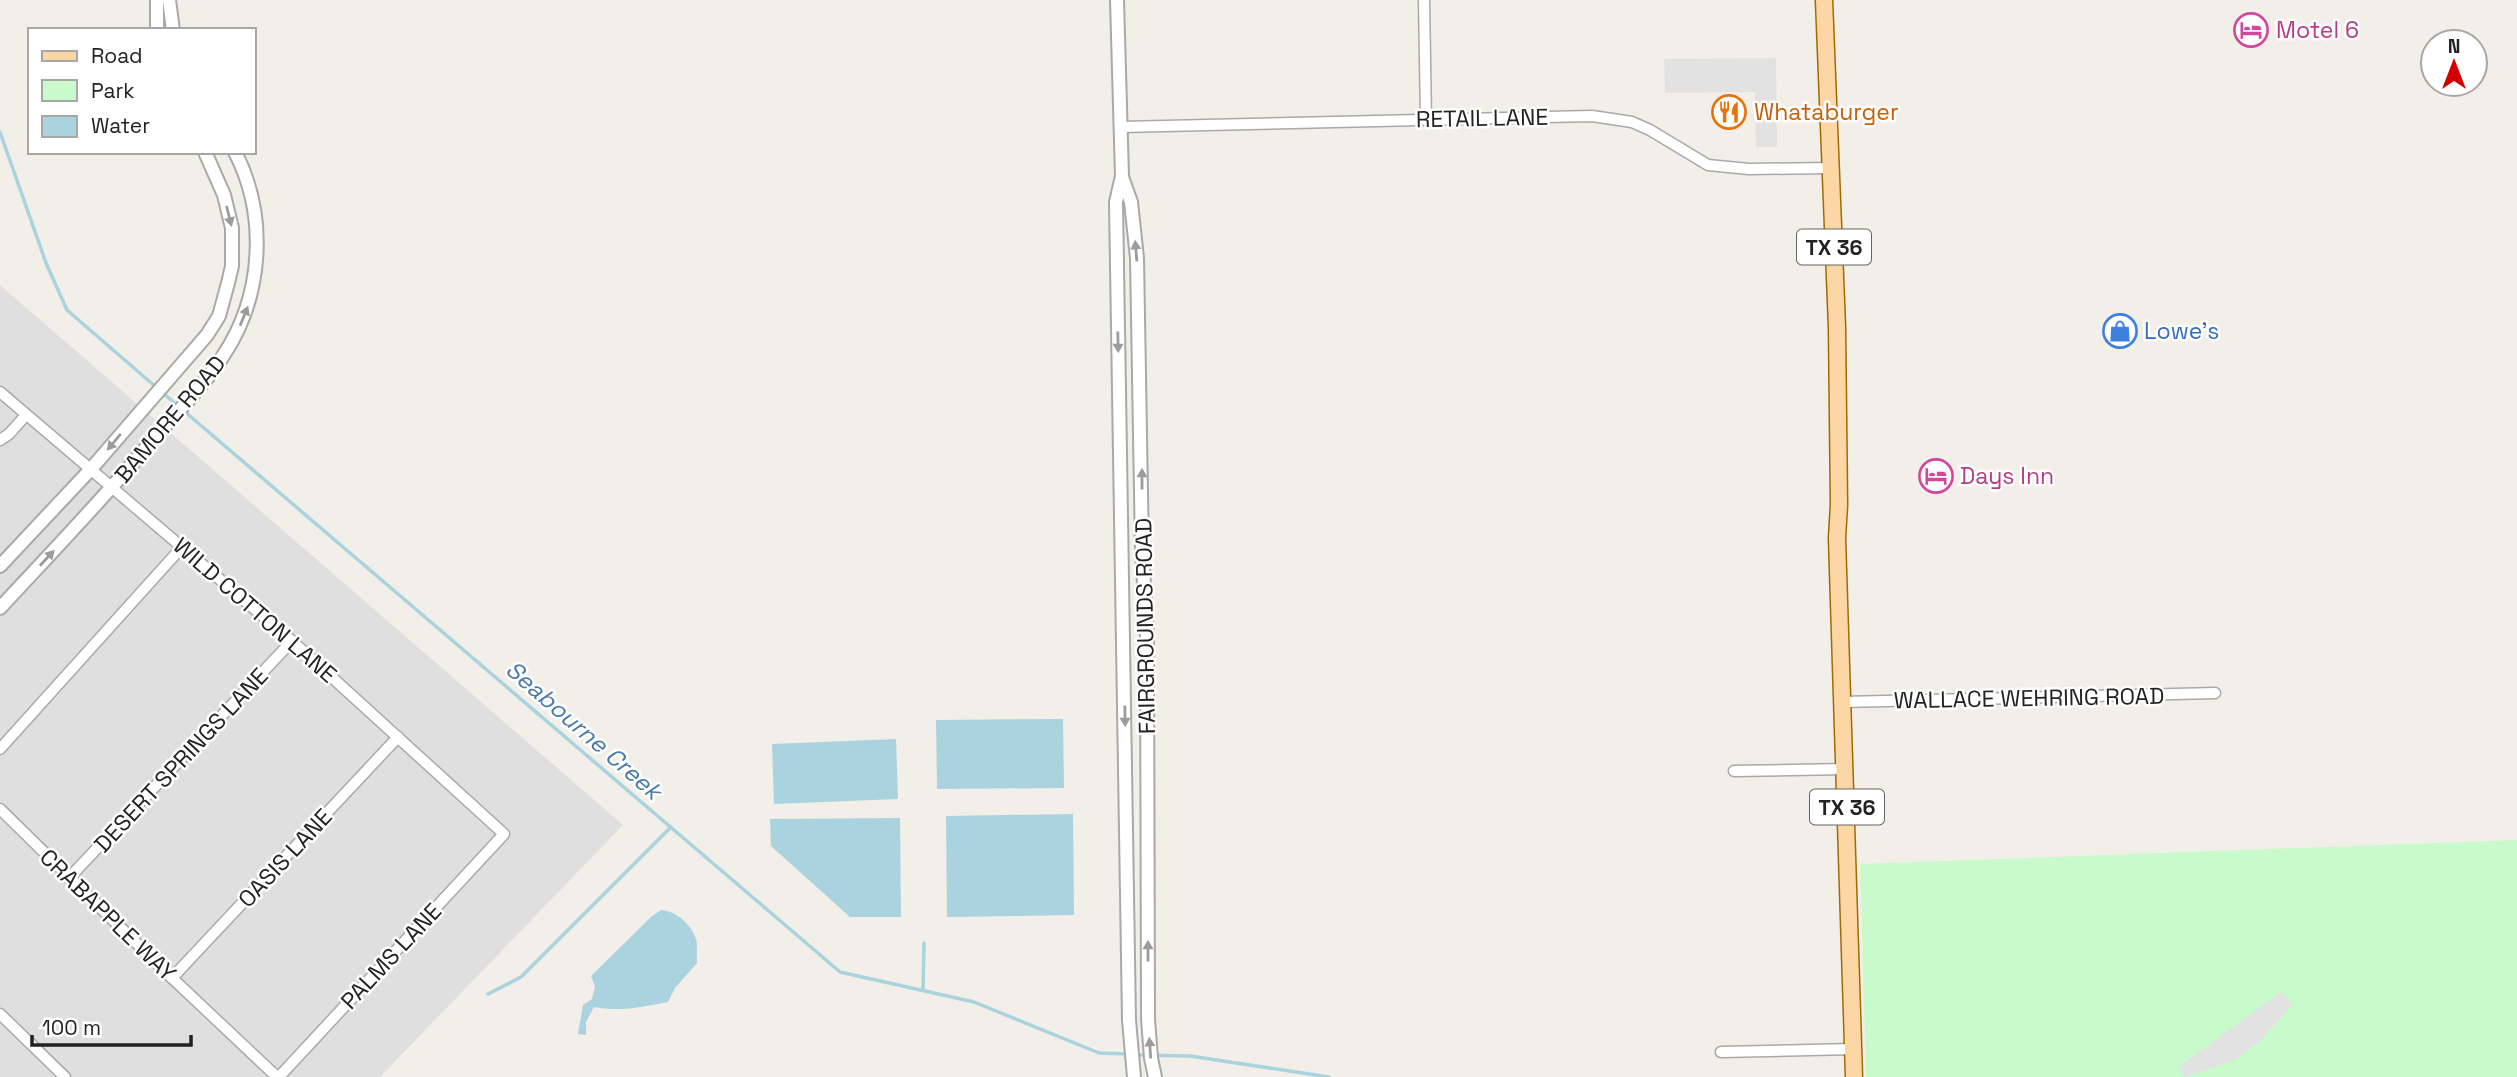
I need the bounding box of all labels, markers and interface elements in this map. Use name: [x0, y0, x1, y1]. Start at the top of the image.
hotel icon: Motel 6: [2232, 11, 2270, 49]
place label: Motel 6: [2276, 15, 2359, 45]
legend: [28, 28, 256, 154]
north arrow: [2419, 28, 2489, 98]
text: N: [2448, 34, 2460, 59]
text: Road: [91, 42, 143, 69]
text: Park: [91, 77, 135, 104]
restaurant icon: Whataburger: [1710, 93, 1748, 131]
place label: Whataburger: [1754, 97, 1899, 127]
street label: RETAIL LANE: [1415, 102, 1549, 134]
text: Water: [91, 112, 150, 139]
one-way arrow: [224, 205, 235, 227]
road number: TX 36: [1797, 230, 1871, 264]
one-way arrow: [1130, 240, 1141, 262]
one-way arrow: [238, 305, 249, 326]
shop icon: Lowe's: [2101, 312, 2139, 350]
place label: Lowe's: [2144, 316, 2219, 346]
one-way arrow: [1112, 331, 1124, 353]
street label: BAMORE ROAD: [108, 349, 232, 489]
one-way arrow: [106, 433, 122, 451]
hotel icon: Days Inn: [1917, 457, 1955, 495]
place label: Days Inn: [1960, 461, 2054, 491]
one-way arrow: [1136, 468, 1148, 490]
street label: FAIRGROUNDS ROAD: [1128, 518, 1162, 734]
street label: WILD COTTON LANE: [167, 531, 343, 689]
one-way arrow: [38, 550, 54, 567]
water label: Seabourne Creek: [499, 654, 671, 808]
street label: DESERT SPRINGS LANE: [87, 661, 275, 859]
street label: WALLACE WEHRING ROAD: [1893, 681, 2165, 715]
one-way arrow: [1119, 706, 1131, 728]
road number: TX 36: [1810, 790, 1884, 824]
street label: OASIS LANE: [232, 802, 338, 914]
street label: CRABAPPLE WAY: [33, 842, 183, 988]
street label: PALMS LANE: [334, 896, 448, 1016]
one-way arrow: [1142, 940, 1154, 962]
scale bar: [32, 1004, 191, 1048]
text: 100 m: [42, 1014, 101, 1041]
one-way arrow: [1144, 1037, 1155, 1059]

